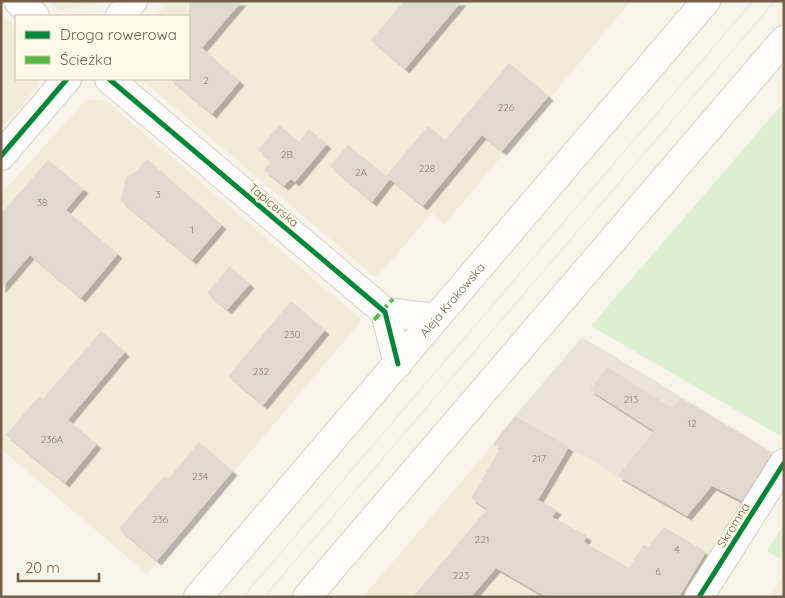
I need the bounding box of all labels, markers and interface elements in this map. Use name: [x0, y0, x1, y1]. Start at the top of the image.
legend: [15, 15, 190, 80]
text: Droga rowerowa: [60, 25, 177, 44]
text: Ścieżka: [60, 50, 112, 69]
house number: 2: [203, 74, 209, 87]
house number: 226: [498, 101, 515, 114]
house number: 2B: [281, 148, 294, 161]
house number: 228: [419, 162, 435, 175]
house number: 2A: [355, 166, 368, 179]
street label: Tapicerska: [246, 180, 302, 230]
house number: 3: [155, 188, 161, 201]
house number: 38: [37, 196, 47, 209]
house number: 1: [190, 223, 194, 236]
street label: Aleja Krakowska: [416, 259, 487, 339]
house number: 230: [284, 328, 300, 341]
house number: 232: [253, 365, 270, 378]
house number: 213: [624, 393, 638, 406]
house number: 12: [687, 417, 697, 430]
house number: 236A: [41, 433, 64, 446]
house number: 217: [532, 452, 546, 465]
house number: 234: [192, 470, 208, 483]
street label: Skromna: [713, 500, 753, 550]
house number: 236: [152, 513, 169, 526]
house number: 221: [475, 533, 489, 546]
house number: 4: [674, 543, 680, 556]
scale bar: [18, 550, 99, 582]
text: 20 m: [25, 558, 60, 577]
house number: 6: [655, 565, 661, 578]
house number: 223: [453, 569, 469, 582]

